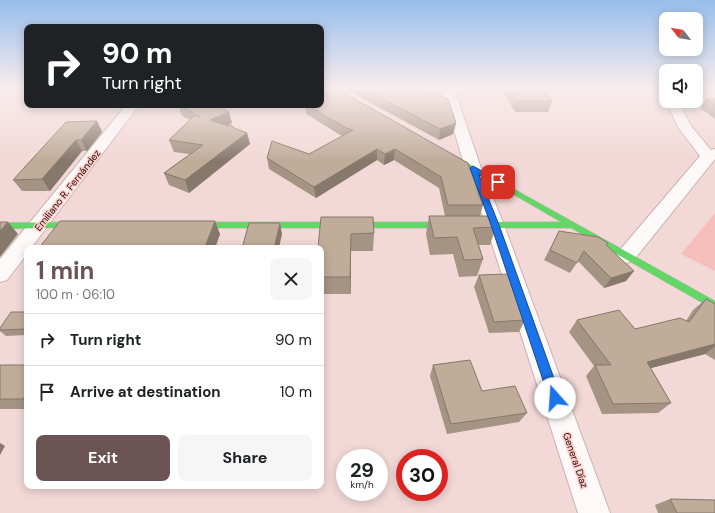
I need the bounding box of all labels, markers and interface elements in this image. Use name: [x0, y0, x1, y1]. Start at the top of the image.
north arrow: [659, 12, 703, 56]
map controls: [659, 12, 703, 108]
text: 90 m: [102, 35, 172, 72]
icon: right: [36, 40, 88, 92]
button: sound: [659, 64, 703, 108]
text: Turn right: [102, 71, 182, 95]
street label: Emiliano R. Fernández: [32, 147, 104, 234]
pin: [481, 165, 515, 199]
icon: arrive: [487, 171, 509, 193]
text: 1 min: [36, 255, 94, 286]
button: close: [270, 258, 312, 300]
text: 100 m · 06:10: [36, 286, 115, 303]
icon: right: [36, 329, 58, 351]
text: Turn right: [70, 330, 141, 350]
text: 90 m: [275, 330, 312, 350]
position arrow: [534, 377, 576, 419]
icon: arrive: [36, 381, 58, 403]
text: Arrive at destination: [70, 382, 221, 402]
text: 10 m: [280, 382, 312, 402]
street label: General Díaz: [560, 431, 591, 490]
button: Exit: [36, 435, 170, 481]
button: Share: [178, 435, 312, 481]
speed limit sign: 30: [396, 449, 448, 501]
text: 29: [350, 457, 374, 483]
text: km/h: [350, 478, 374, 491]

